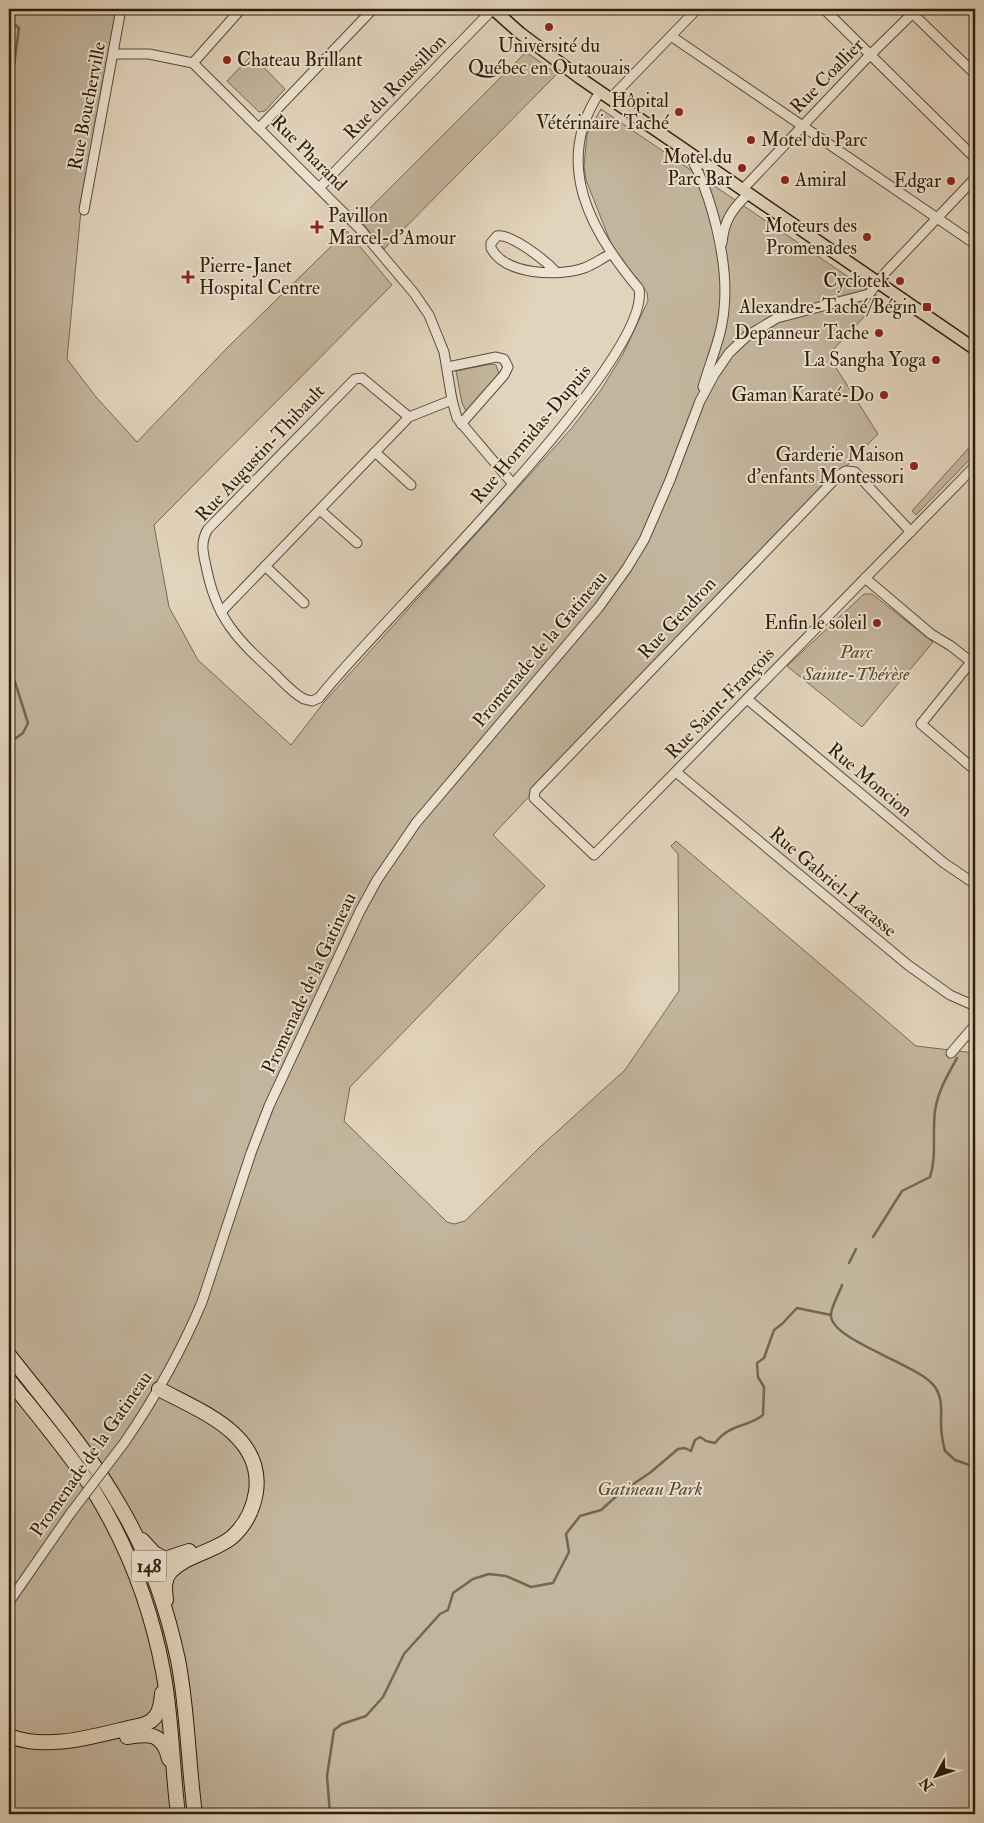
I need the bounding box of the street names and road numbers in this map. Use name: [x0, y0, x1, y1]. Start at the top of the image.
street label: Rue du Roussillon: [339, 29, 452, 145]
street label: Rue Coallier: [785, 33, 869, 119]
street label: Rue Boucherville: [63, 40, 111, 172]
street label: Rue Pharand: [266, 110, 353, 197]
street label: Rue Hormidas-Dupuis: [466, 359, 597, 509]
street label: Rue Augustin-Thibault: [190, 379, 330, 527]
street label: Promenade de la Gatineau: [467, 566, 613, 732]
street label: Rue Gendron: [633, 572, 721, 664]
street label: Rue Saint-François: [660, 642, 780, 764]
street label: Rue Moncion: [823, 737, 918, 823]
street label: Rue Gabriel-Lacasse: [764, 822, 902, 942]
street label: Promenade de la Gatineau: [256, 889, 362, 1077]
street label: Promenade de la Gatineau: [25, 1366, 157, 1542]
road number: 148: [132, 1550, 166, 1582]

